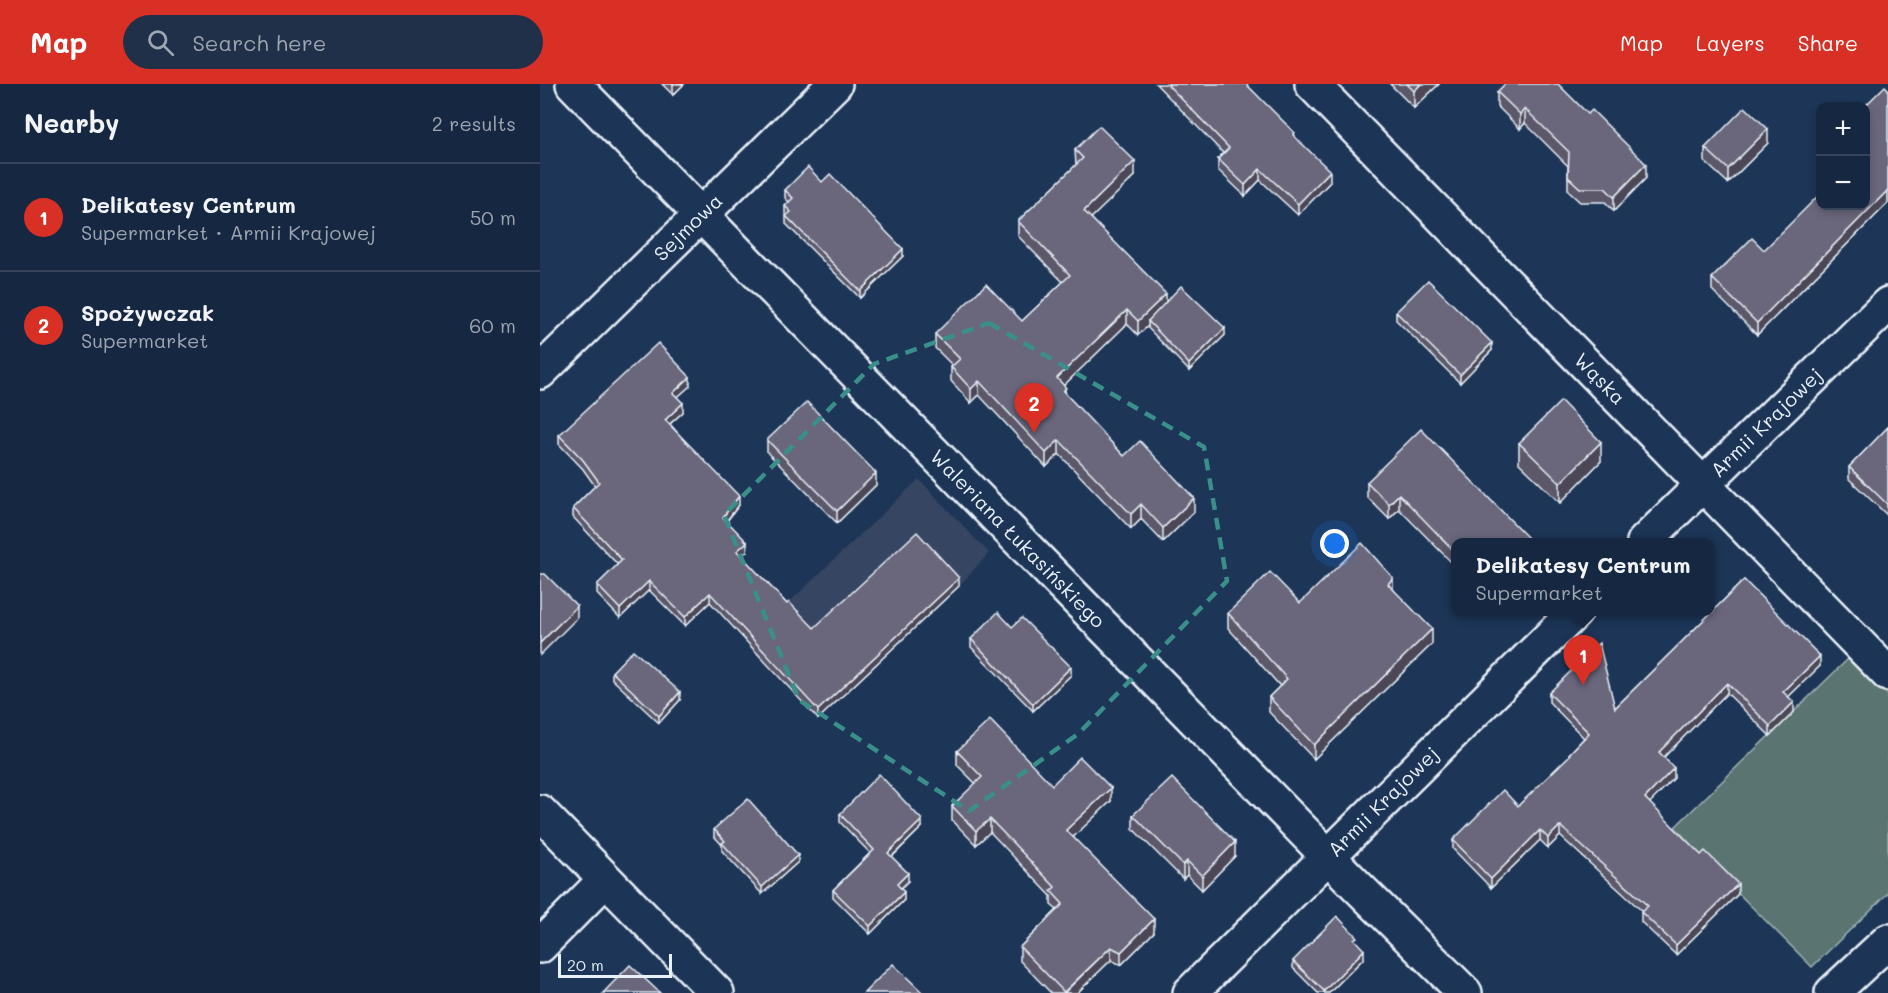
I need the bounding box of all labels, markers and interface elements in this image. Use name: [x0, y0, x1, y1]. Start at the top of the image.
search box: [123, 15, 543, 69]
text: Map: [30, 24, 87, 60]
icon: search: [144, 26, 177, 59]
text: Search here: [192, 28, 326, 57]
text: Map: [1620, 29, 1663, 56]
text: Layers: [1696, 29, 1765, 56]
text: Share: [1798, 29, 1858, 56]
map controls: [1816, 102, 1870, 210]
button: +: [1816, 102, 1870, 156]
text: Nearby: [24, 106, 119, 140]
text: 2 results: [432, 110, 516, 136]
button: −: [1816, 156, 1870, 210]
street label: Sejmowa: [647, 187, 727, 266]
text: Delikatesy Centrum: [81, 190, 296, 219]
text: 1: [39, 204, 48, 230]
text: 50 m: [470, 204, 516, 230]
text: Supermarket · Armii Krajowej: [81, 219, 376, 245]
text: Spożywczak: [81, 298, 214, 327]
text: 2: [38, 312, 49, 338]
text: 60 m: [469, 312, 516, 338]
text: Supermarket: [81, 327, 208, 353]
street label: Wąska: [1569, 347, 1632, 410]
street label: Armii Krajowej: [1704, 361, 1827, 482]
pin: 2: [1014, 384, 1054, 433]
street label: Waleriana Łukasińskiego: [925, 443, 1112, 633]
your location: [1320, 529, 1349, 558]
popup: [1451, 538, 1715, 616]
text: Delikatesy Centrum: [1476, 550, 1690, 579]
text: Supermarket: [1476, 579, 1603, 605]
pin: 1: [1564, 636, 1602, 685]
street label: Armii Krajowej: [1321, 740, 1444, 862]
scale bar: [558, 951, 672, 978]
text: 20 m: [567, 954, 604, 975]

